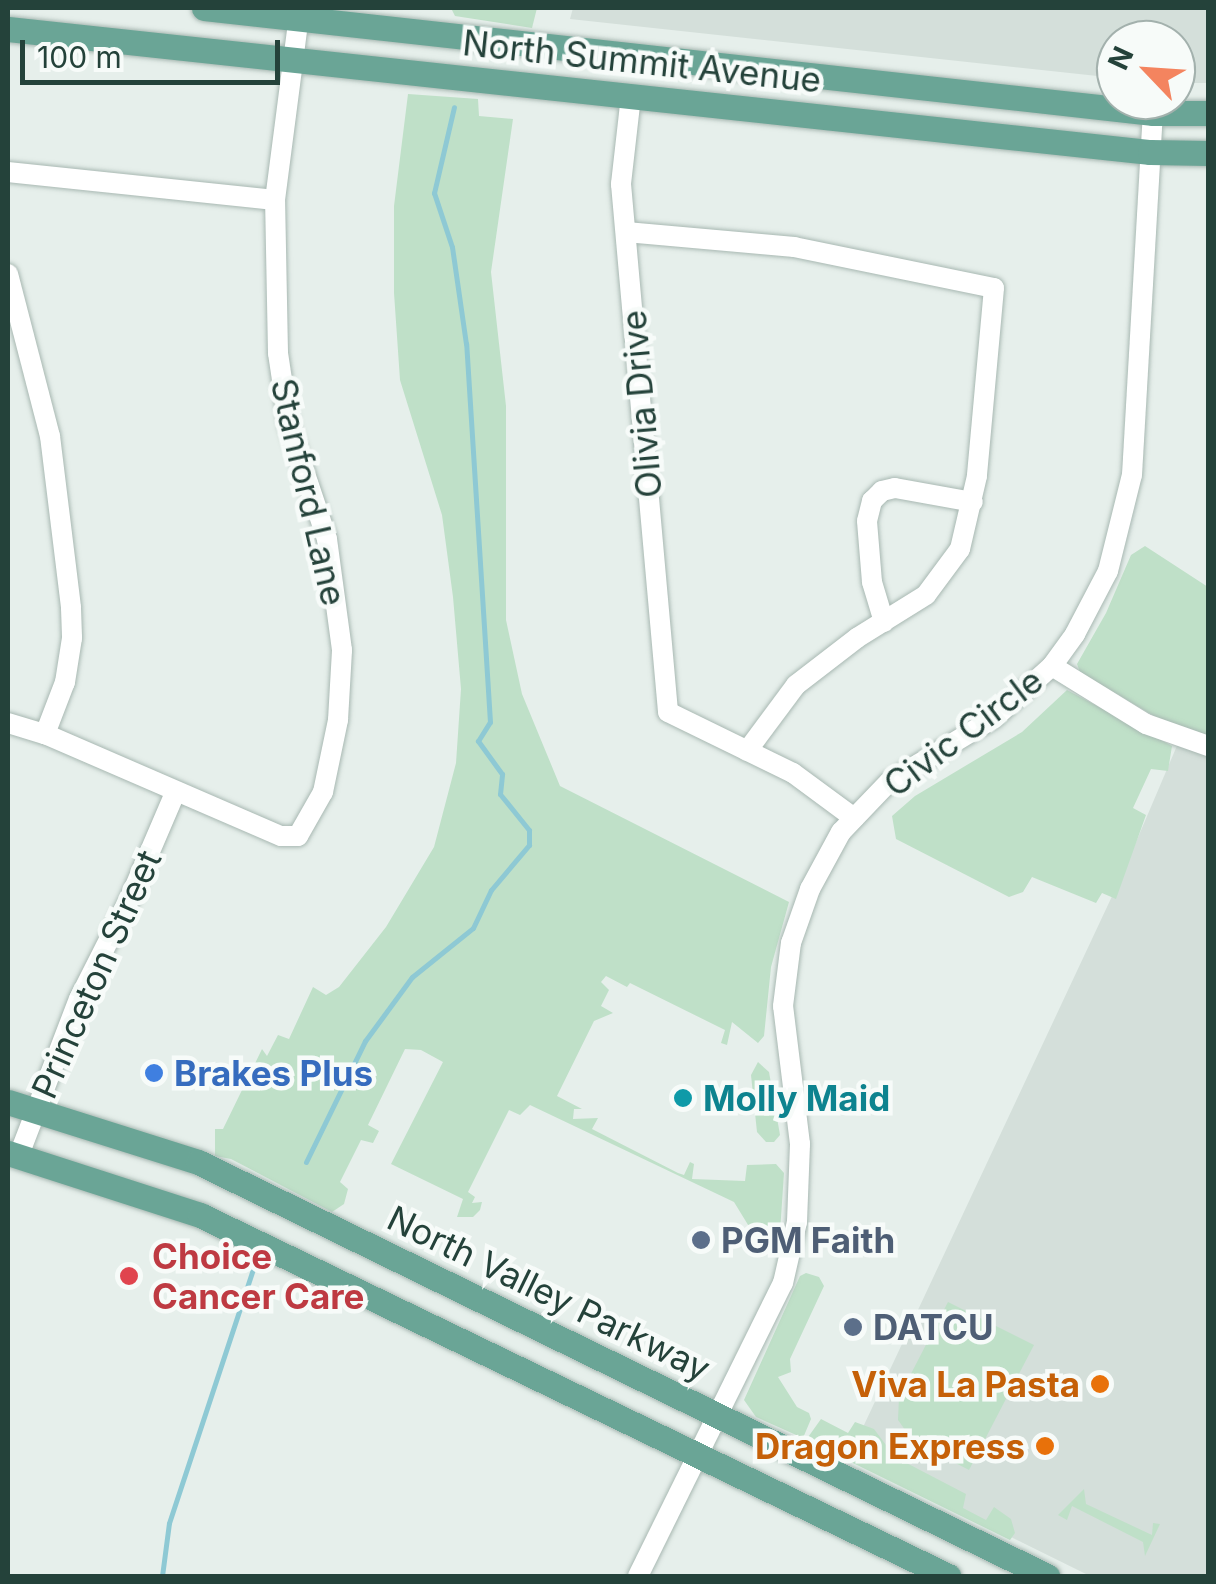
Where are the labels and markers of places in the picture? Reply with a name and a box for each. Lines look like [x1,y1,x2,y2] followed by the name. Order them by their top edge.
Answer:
[174,1052,373,1094] place label: Brakes Plus
[143,1062,165,1084] marker: Brakes Plus
[703,1077,890,1119] place label: Molly Maid
[672,1087,694,1109] marker: Molly Maid
[721,1219,895,1261] place label: PGM Faith
[690,1229,712,1251] marker: PGM Faith
[152,1235,364,1317] place label: Choice Cancer Care
[116,1263,142,1289] marker: Choice Cancer Care
[873,1306,994,1348] place label: DATCU
[842,1316,864,1338] marker: DATCU
[851,1363,1080,1405] place label: Viva La Pasta
[1089,1373,1111,1395] marker: Viva La Pasta
[755,1425,1025,1467] place label: Dragon Express
[1034,1435,1056,1457] marker: Dragon Express

